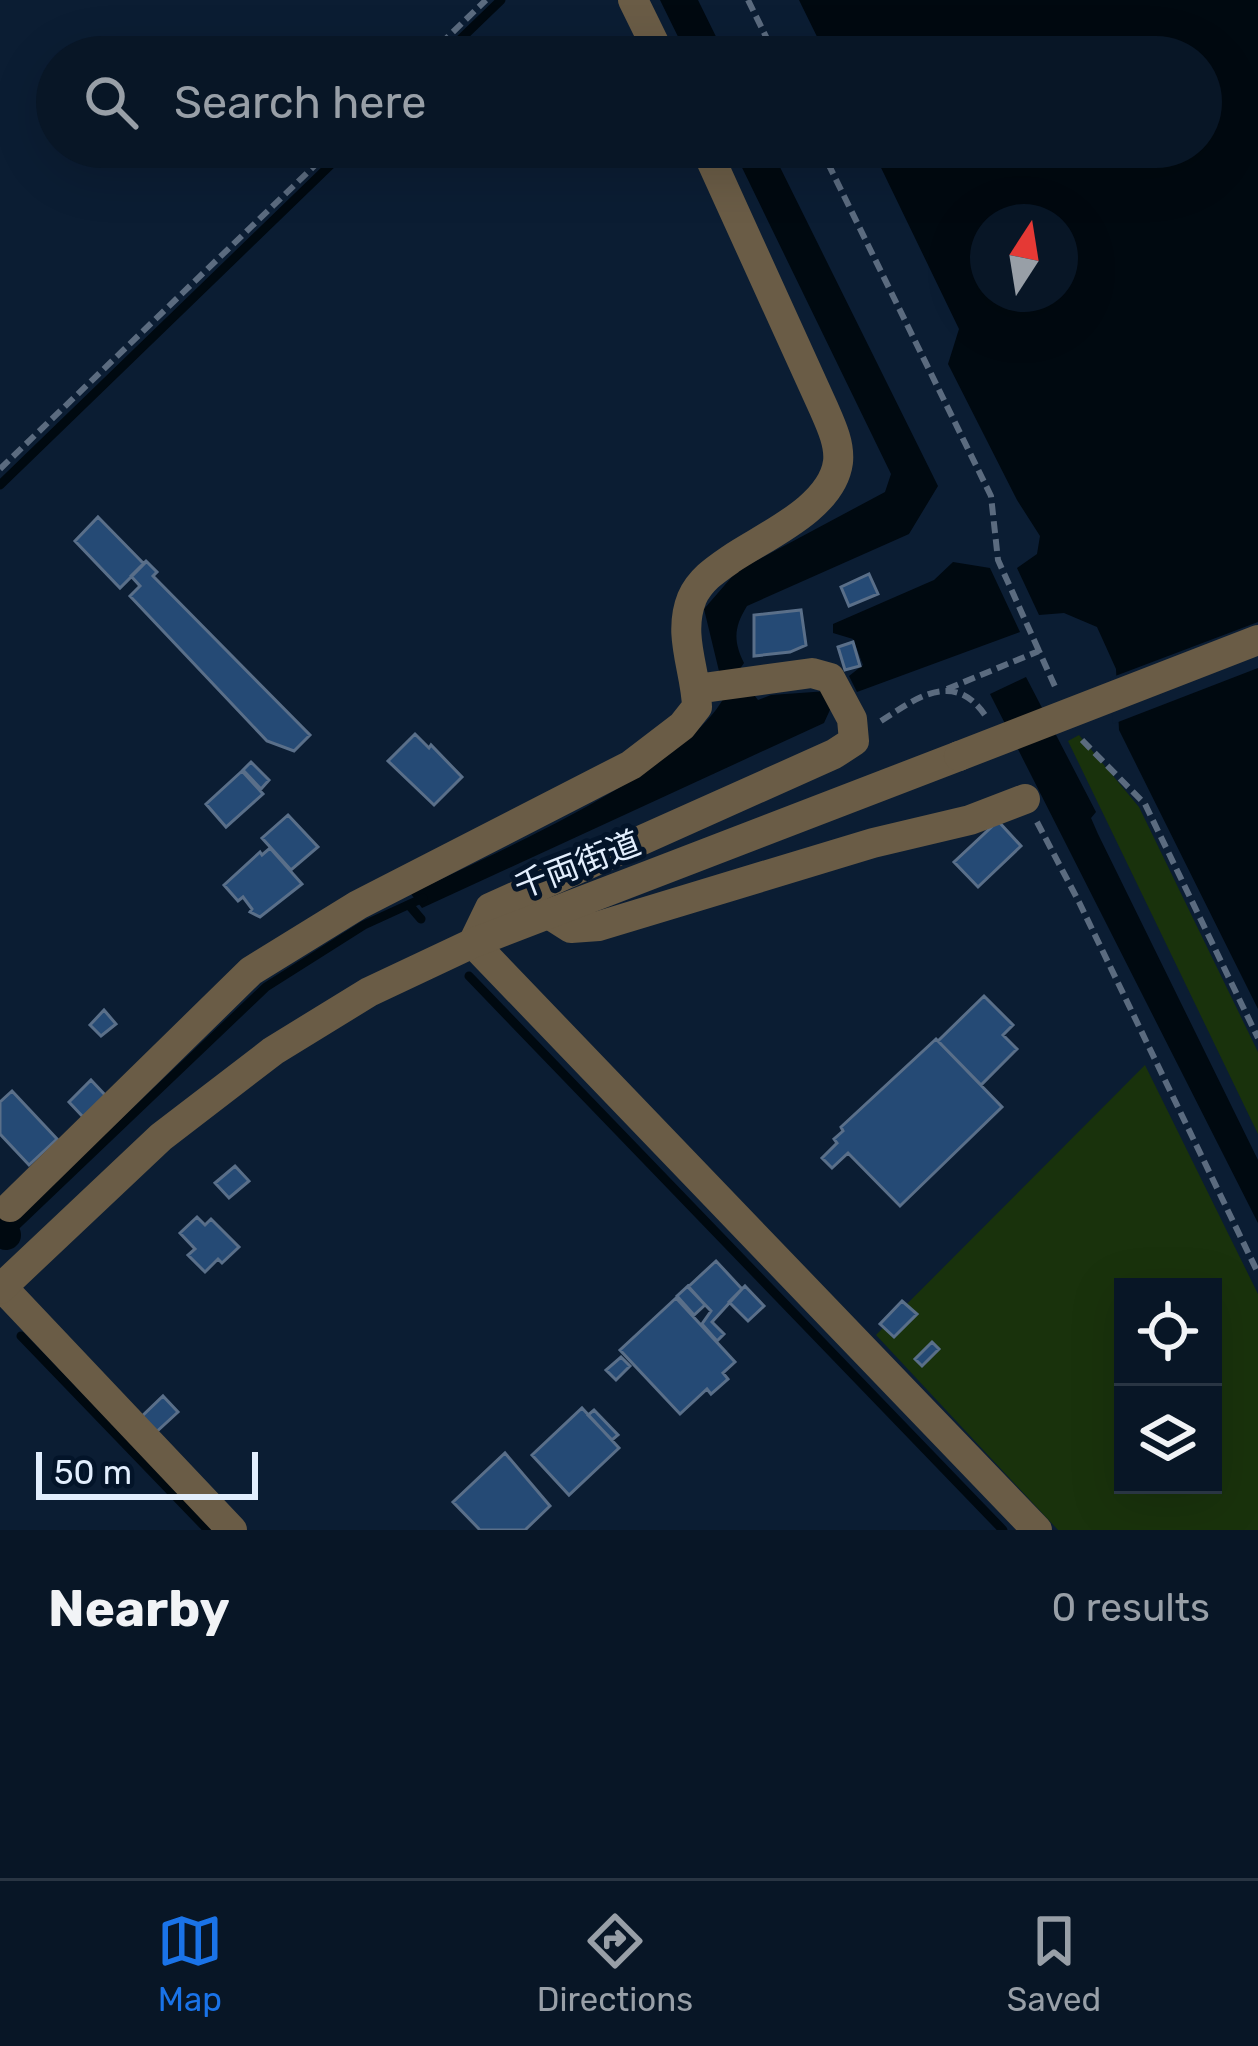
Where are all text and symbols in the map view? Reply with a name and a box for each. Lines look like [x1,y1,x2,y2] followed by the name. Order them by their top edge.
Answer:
[36,36,1222,168] search box
[78,69,144,135] icon: search
[174,76,426,129] text: Search here
[970,204,1078,312] north arrow
[509,823,646,906] street label: 千両街道
[1114,1278,1222,1494] map controls
[1114,1278,1222,1386] button: locate
[1114,1386,1222,1494] button: layers
[36,1446,258,1499] scale bar
[54,1453,132,1492] text: 50 m
[48,1578,230,1639] text: Nearby
[1051,1585,1210,1631] text: 0 results
[157,1908,223,2019] tab: Map
[537,1908,693,2019] tab: Directions
[1007,1908,1101,2019] tab: Saved

